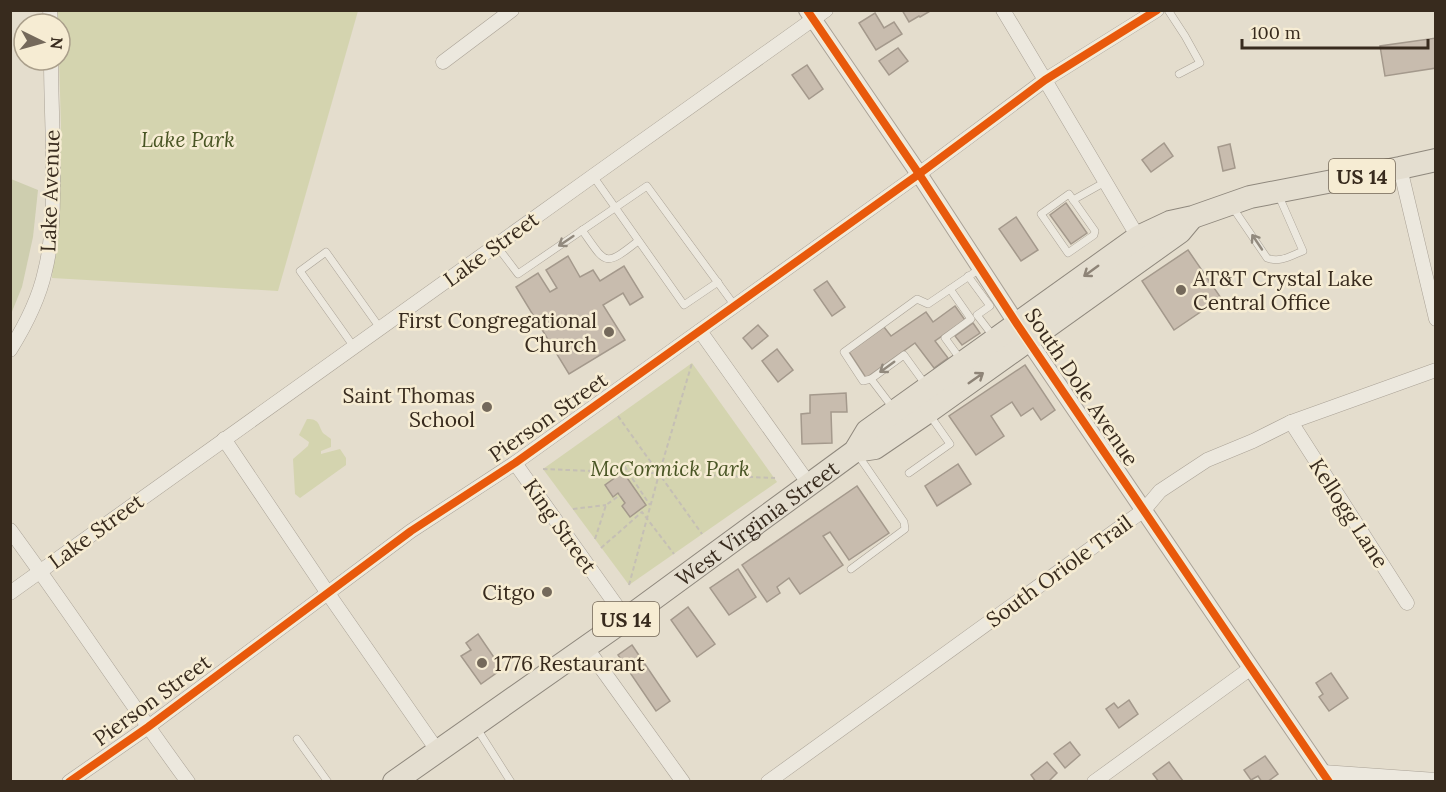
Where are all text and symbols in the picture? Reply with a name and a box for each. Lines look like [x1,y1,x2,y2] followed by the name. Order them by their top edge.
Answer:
[12,12,72,72] north arrow
[1242,12,1428,50] scale bar
[1251,21,1301,44] text: 100 m
[46,36,67,50] text: N
[141,126,235,153] park label: Lake Park
[34,129,66,253] street label: Lake Avenue
[1329,159,1395,193] road number: US 14
[438,205,545,293] street label: Lake Street
[1250,233,1263,250] one-way arrow
[559,235,575,247] one-way arrow
[1083,265,1099,278] one-way arrow
[1192,265,1373,316] place label: AT&T Crystal Lake Central Office
[1174,283,1188,297] marker: AT&T Crystal Lake Central Office
[1019,303,1145,471] street label: South Dole Avenue
[398,307,597,358] place label: First Congregational Church
[602,325,616,339] marker: First Congregational Church
[880,361,896,373] one-way arrow
[483,366,613,468] street label: Pierson Street
[967,372,983,384] one-way arrow
[343,382,475,433] place label: Saint Thomas School
[480,400,494,414] marker: Saint Thomas School
[1304,453,1394,573] street label: Kellogg Lane
[670,454,845,592] street label: West Virginia Street
[590,455,750,482] park label: McCormick Park
[517,473,603,579] street label: King Street
[43,487,150,575] street label: Lake Street
[981,509,1137,633] street label: South Oriole Trail
[482,579,535,606] place label: Citgo
[540,585,554,599] marker: Citgo
[593,602,659,636] road number: US 14
[88,648,217,752] street label: Pierson Street
[494,650,646,677] place label: 1776 Restaurant
[475,656,489,670] marker: 1776 Restaurant

